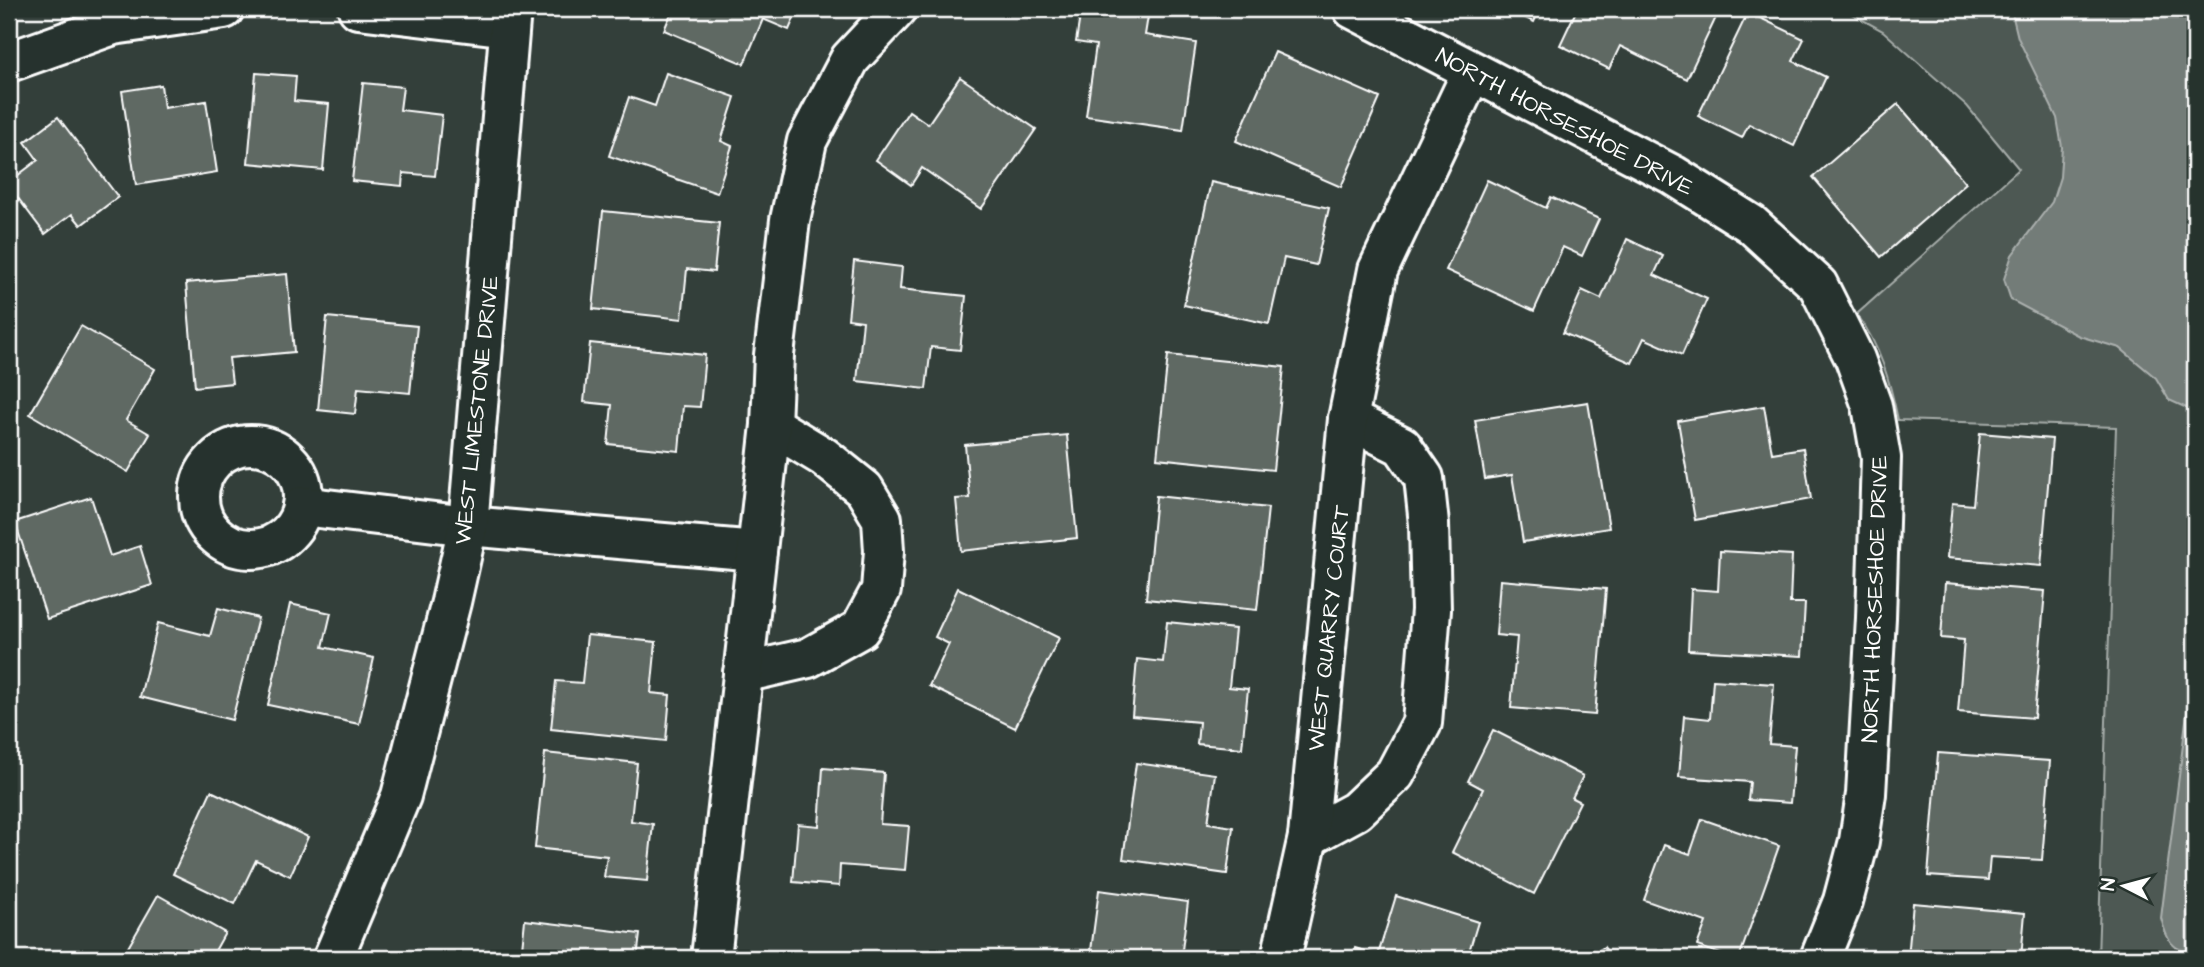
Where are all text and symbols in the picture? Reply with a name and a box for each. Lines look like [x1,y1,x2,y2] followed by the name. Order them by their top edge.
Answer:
[1430,40,1699,204] street label: NORTH HORSESHOE DRIVE
[447,274,507,546] street label: WEST LIMESTONE DRIVE
[1854,454,1896,743] street label: NORTH HORSESHOE DRIVE
[1300,503,1358,753] street label: WEST QUARRY COURT
[2088,852,2158,922] north arrow
[2095,877,2123,892] text: N

